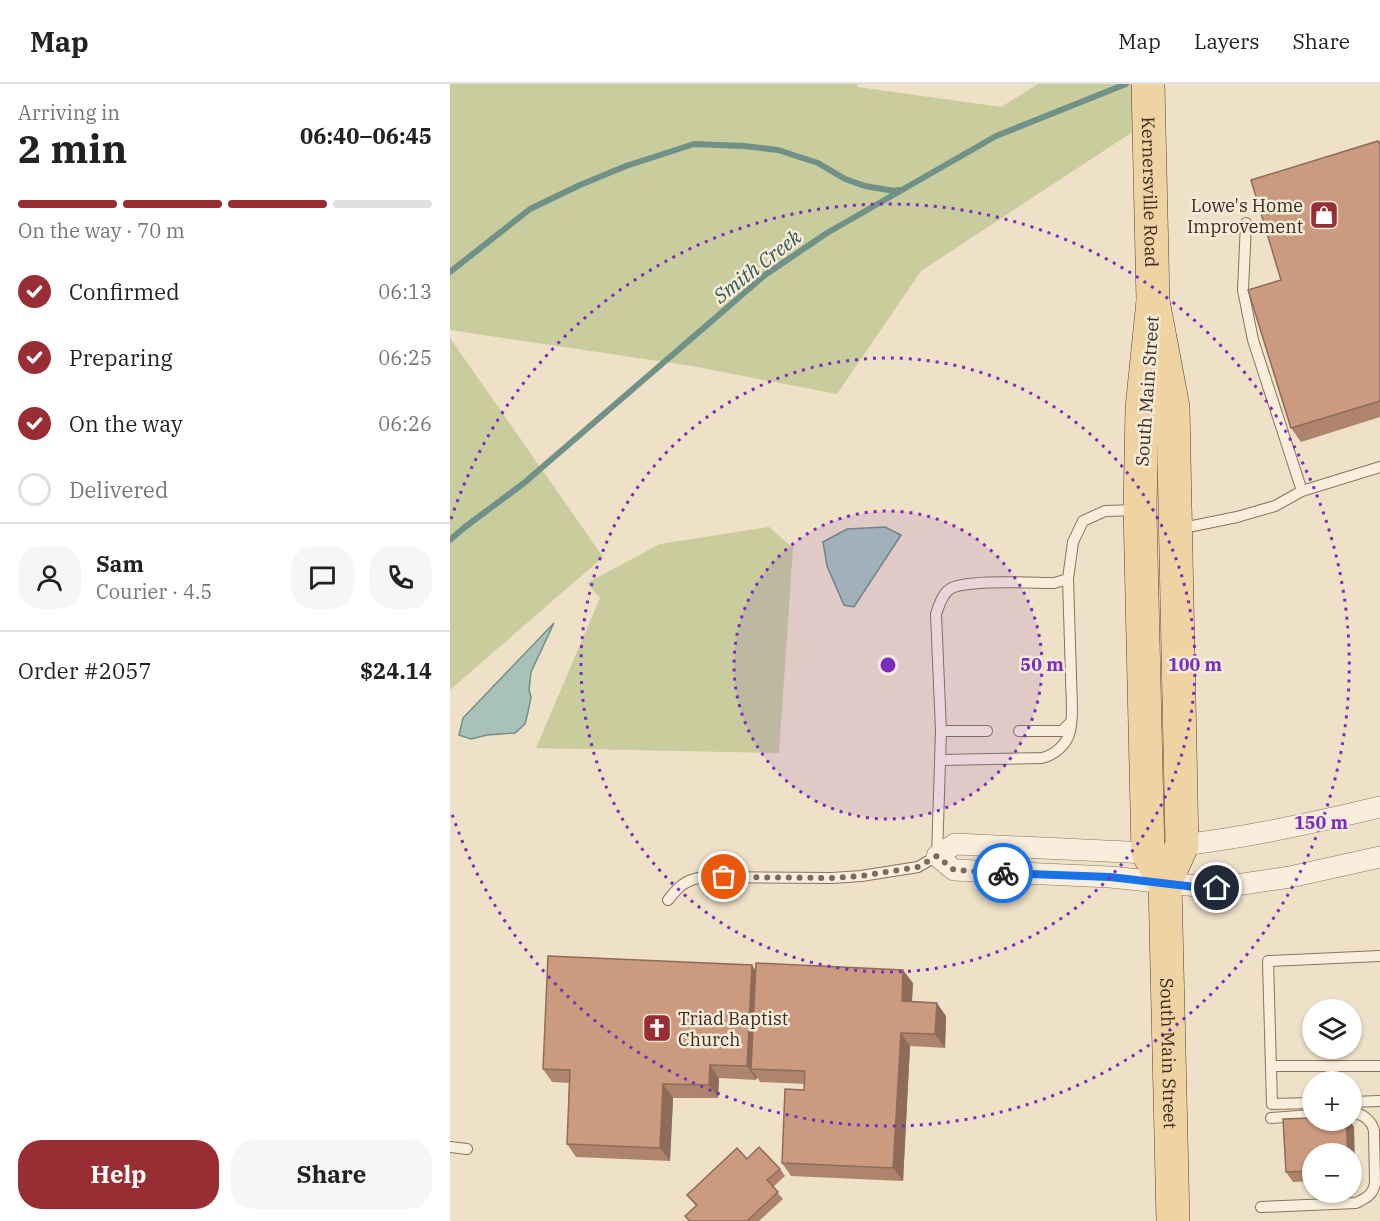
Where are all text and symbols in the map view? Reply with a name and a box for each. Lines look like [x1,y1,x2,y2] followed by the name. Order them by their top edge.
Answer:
[30,23,89,60] text: Map
[1118,27,1161,55] text: Map
[1194,27,1260,55] text: Layers
[1293,27,1350,55] text: Share
[18,99,120,126] text: Arriving in
[1137,116,1164,268] street label: Kernersville Road
[300,121,432,150] text: 06:40–06:45
[18,123,127,174] text: 2 min
[1187,194,1303,238] place label: Lowe's Home Improvement
[1308,199,1340,231] shop icon: Lowe's Home Improvement
[18,217,185,244] text: On the way · 70 m
[707,223,807,310] water label: Smith Creek
[18,275,51,308] icon: check
[69,277,180,306] text: Confirmed
[378,278,432,305] text: 06:13
[1130,315,1164,467] street label: South Main Street
[18,341,51,374] icon: check
[69,343,173,372] text: Preparing
[378,344,432,371] text: 06:25
[18,407,51,440] icon: check
[69,409,183,438] text: On the way
[378,410,432,437] text: 06:26
[69,475,168,504] text: Delivered
[18,546,81,609] button: person
[291,546,354,609] button: chat
[369,546,432,609] button: phone
[96,549,144,578] text: Sam
[96,578,212,605] text: Courier · 4.5
[1020,653,1064,676] text: 50 m
[1168,653,1223,676] text: 100 m
[878,655,898,675] centre of rings
[18,656,152,685] text: Order #2057
[360,656,432,685] text: $24.14
[1294,811,1349,834] text: 150 m
[973,843,1033,903] courier
[698,851,749,902] pin
[987,857,1020,890] icon: bike
[707,860,740,893] icon: bag
[1191,862,1242,913] pin
[1200,871,1233,904] icon: home
[1156,978,1182,1129] street label: South Main Street
[1302,999,1362,1203] map controls
[1302,999,1362,1059] button: layers
[678,1007,788,1051] place label: Triad Baptist Church
[641,1012,673,1044] church icon: Triad Baptist Church
[1302,1071,1362,1131] button: +
[18,1140,219,1209] button: Help
[231,1140,432,1209] button: Share
[1302,1143,1362,1203] button: −

